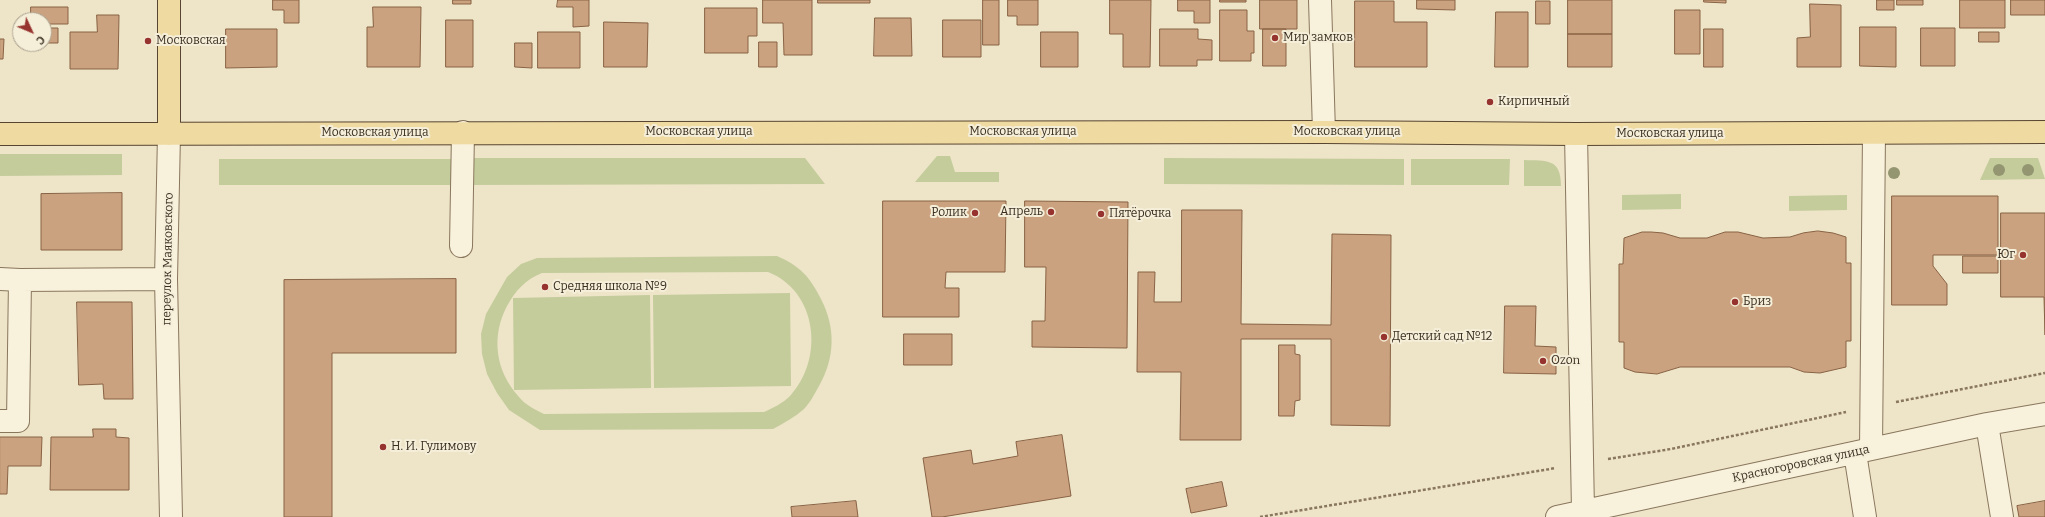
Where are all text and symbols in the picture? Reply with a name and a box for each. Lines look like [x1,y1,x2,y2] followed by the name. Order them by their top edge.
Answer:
[12,12,52,52] north arrow
[1283,31,1353,45] place label: Мир замков
[33,33,47,47] text: С
[1270,33,1280,43] marker: Мир замков
[156,34,226,48] place label: Московская
[143,36,153,46] marker: Московская
[1498,95,1570,109] place label: Кирпичный
[1485,97,1495,107] marker: Кирпичный
[645,125,753,139] street label: Московская улица
[969,125,1077,139] street label: Московская улица
[1293,125,1401,139] street label: Московская улица
[321,126,429,140] street label: Московская улица
[1616,127,1724,141] street label: Московская улица
[160,192,176,326] street label: переулок Маяковского
[1000,205,1043,219] place label: Апрель
[931,206,967,220] place label: Ролик
[1046,207,1056,217] marker: Апрель
[1109,207,1171,221] place label: Пятёрочка
[970,208,980,218] marker: Ролик
[1096,209,1106,219] marker: Пятёрочка
[1997,248,2015,262] place label: Юг
[2018,250,2028,260] marker: Юг
[553,280,667,294] place label: Средняя школа №9
[540,282,550,292] marker: Средняя школа №9
[1743,295,1771,309] place label: Бриз
[1730,297,1740,307] marker: Бриз
[1392,330,1492,344] place label: Детский сад №12
[1379,332,1389,342] marker: Детский сад №12
[1551,354,1580,368] place label: Ozon
[1538,356,1548,366] marker: Ozon
[391,440,476,454] place label: Н. И. Гулимову
[378,442,388,452] marker: Н. И. Гулимову
[1731,442,1871,486] street label: Красногоровская улица

